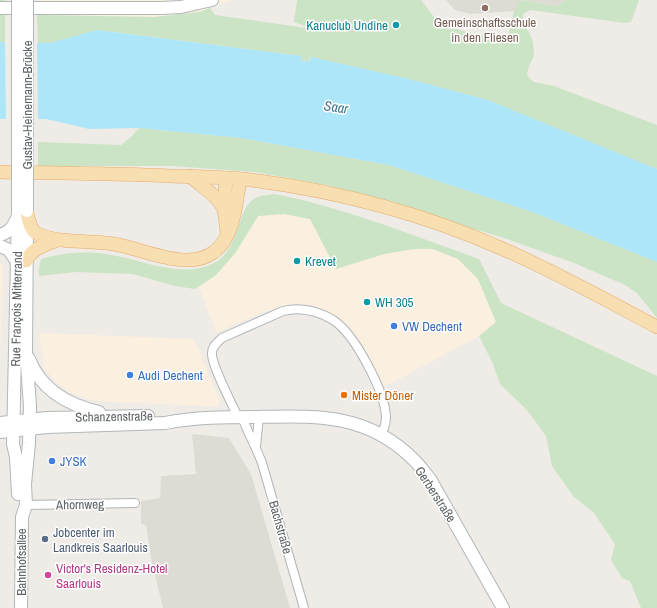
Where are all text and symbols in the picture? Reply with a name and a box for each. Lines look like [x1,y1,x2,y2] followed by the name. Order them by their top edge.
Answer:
[480,3,490,13] marker: Gemeinschaftsschule in den Fliesen
[434,14,536,46] place label: Gemeinschaftsschule in den Fliesen
[306,17,388,34] place label: Kanuclub Undine
[391,20,401,30] marker: Kanuclub Undine
[19,40,36,170] street label: Gustav-Heinemann-Brücke
[323,96,350,118] water label: Saar
[7,251,26,367] street label: Rue François Mitterrand
[305,253,336,270] place label: Krevet
[292,256,302,266] marker: Krevet
[375,294,414,311] place label: WH 305
[362,297,372,307] marker: WH 305
[402,318,462,335] place label: VW Dechent
[389,321,399,331] marker: VW Dechent
[137,367,203,384] place label: Audi Dechent
[125,370,135,380] marker: Audi Dechent
[352,387,414,404] place label: Mister Döner
[339,390,349,400] marker: Mister Döner
[75,407,153,426] street label: Schanzenstraße
[60,453,87,470] place label: JYSK
[47,456,57,466] marker: JYSK
[411,463,460,526] street label: Gerberstraße
[55,496,104,513] street label: Ahornweg
[265,499,296,556] street label: Bachstraße
[53,524,148,556] place label: Jobcenter im Landkreis Saarlouis
[13,528,30,596] street label: Bahnhofsallee
[40,534,50,544] marker: Jobcenter im Landkreis Saarlouis
[56,560,167,592] place label: Victor's Residenz-Hotel Saarlouis
[43,570,53,580] marker: Victor's Residenz-Hotel Saarlouis

